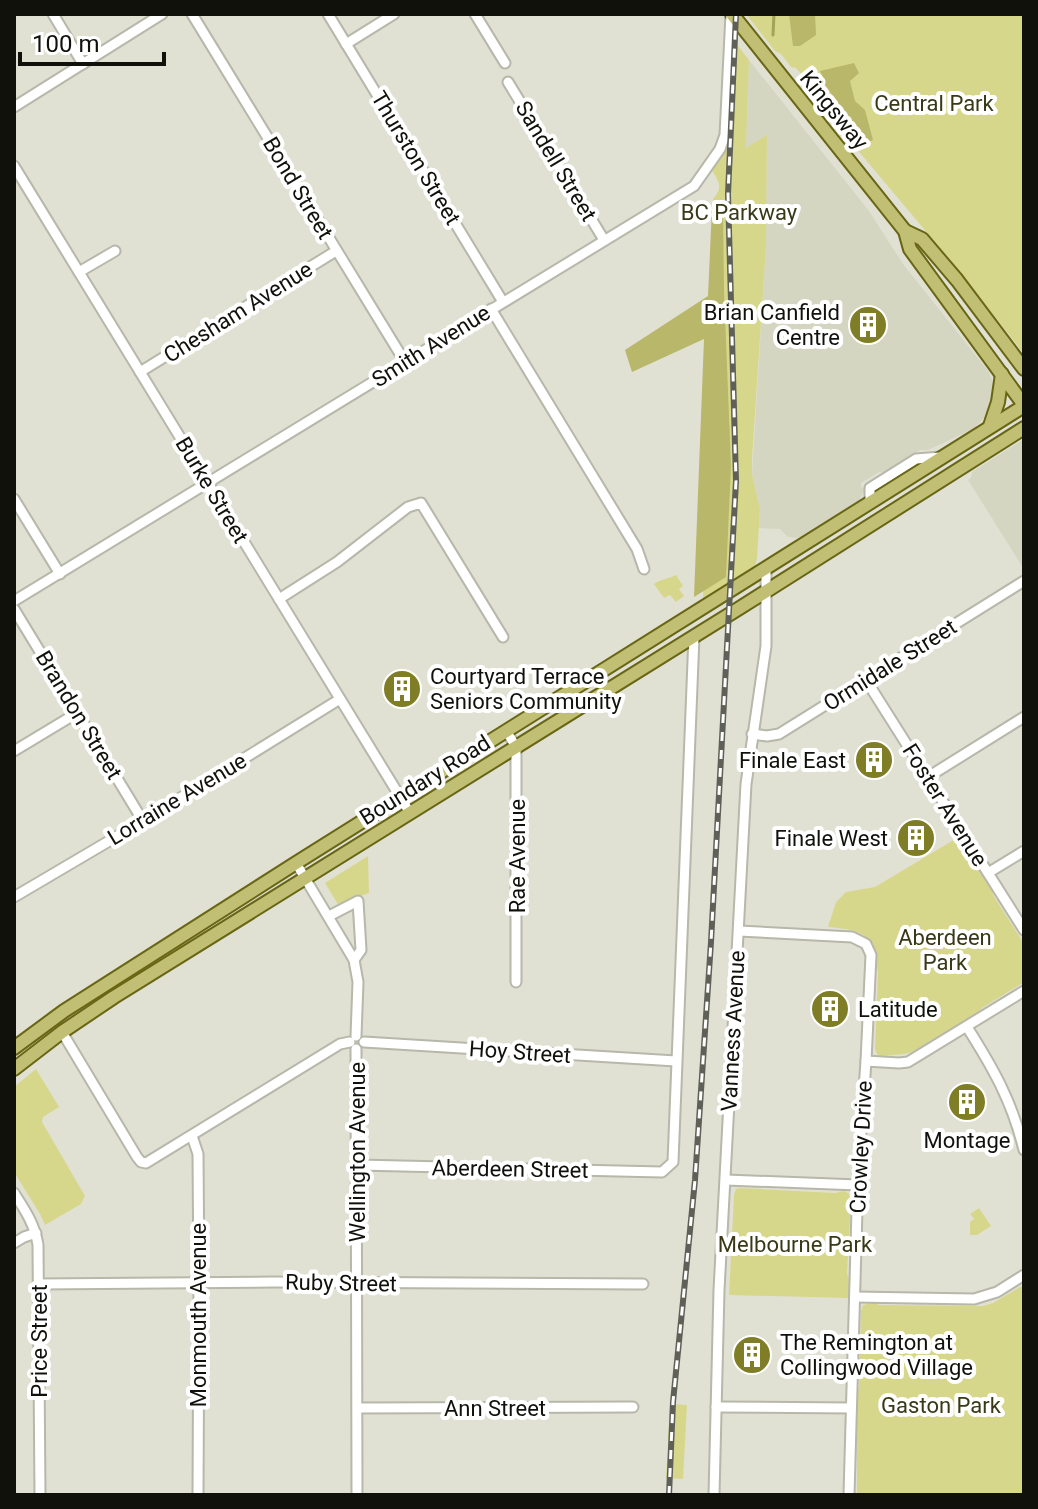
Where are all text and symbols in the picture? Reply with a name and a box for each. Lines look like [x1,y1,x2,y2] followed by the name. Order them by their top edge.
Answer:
[20,16,164,66] scale bar
[32,30,99,58] text: 100 m
[795,66,874,155] street label: Kingsway
[366,87,466,229] street label: Thurston Street
[874,91,995,116] park label: Central Park
[510,97,602,225] street label: Sandell Street
[258,133,338,243] street label: Bond Street
[681,200,798,225] park label: BC Parkway
[159,256,317,368] street label: Chesham Avenue
[367,300,495,392] street label: Smith Avenue
[704,300,840,350] place label: Brian Canfield Centre
[847,304,889,346] building icon: Brian Canfield Centre
[171,432,253,548] street label: Burke Street
[819,614,961,716] street label: Ormidale Street
[31,646,127,784] street label: Brandon Street
[430,664,622,714] place label: Courtyard Terrace Seniors Community
[381,668,423,710] building icon: Courtyard Terrace Seniors Community
[355,730,495,830] street label: Boundary Road
[853,739,895,781] building icon: Finale East
[897,739,993,871] street label: Foster Avenue
[103,748,251,850] street label: Lorraine Avenue
[739,748,846,773] place label: Finale East
[505,799,530,913] street label: Rae Avenue
[895,817,937,859] building icon: Finale West
[774,826,888,851] place label: Finale West
[898,925,992,975] park label: Aberdeen Park
[716,950,750,1112] street label: Vanness Avenue
[809,988,851,1030] building icon: Latitude
[858,997,938,1022] place label: Latitude
[468,1036,572,1068] street label: Hoy Street
[345,1062,370,1242] street label: Wellington Avenue
[845,1080,877,1214] street label: Crowley Drive
[946,1081,988,1123] building icon: Montage
[923,1128,1011,1153] place label: Montage
[431,1155,589,1183] street label: Aberdeen Street
[186,1223,211,1407] street label: Monmouth Avenue
[718,1232,873,1257] park label: Melbourne Park
[285,1270,397,1296] street label: Ruby Street
[27,1284,52,1398] street label: Price Street
[780,1330,973,1380] place label: The Remington at Collingwood Village
[731,1334,773,1376] building icon: The Remington at Collingwood Village
[881,1393,1002,1418] park label: Gaston Park
[444,1396,546,1421] street label: Ann Street

